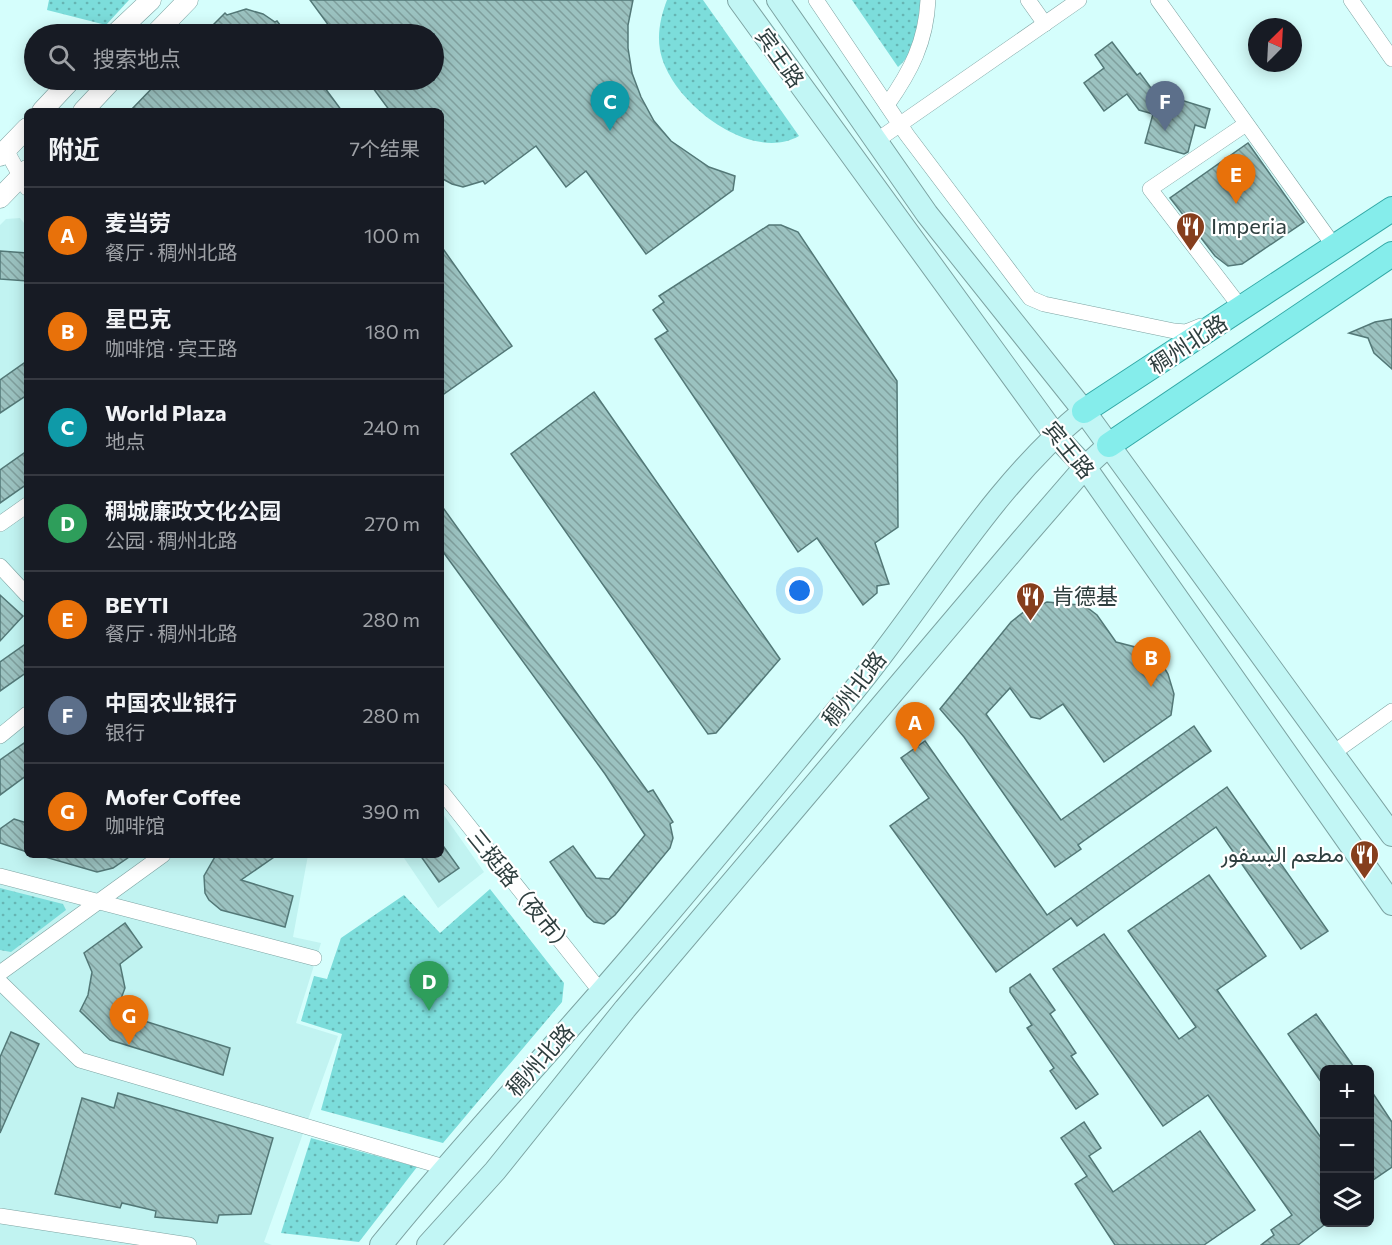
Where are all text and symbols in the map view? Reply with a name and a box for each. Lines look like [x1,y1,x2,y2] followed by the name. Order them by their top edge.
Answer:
[1248,18,1302,72] north arrow
[750,23,810,92] street label: 宾王路
[24,24,444,90] search box
[45,41,78,74] icon: search
[93,45,181,72] text: 搜索地点
[590,82,630,131] pin: C
[1146,82,1184,131] pin: F
[48,133,100,164] text: 附近
[349,136,420,160] text: 7个结果
[1216,154,1256,204] pin: E
[105,209,171,236] text: 麦当劳
[1174,210,1206,252] restaurant icon: Imperia
[1211,212,1287,239] place label: Imperia
[60,223,75,247] text: A
[364,223,420,247] text: 100 m
[105,240,237,264] text: 餐厅 · 稠州北路
[105,305,171,332] text: 星巴克
[1143,308,1232,379] street label: 稠州北路
[61,319,74,343] text: B
[365,319,420,343] text: 180 m
[105,336,237,360] text: 咖啡馆 · 宾王路
[105,399,227,426] text: World Plaza
[61,415,74,439] text: C
[363,415,420,439] text: 240 m
[1038,416,1101,484] street label: 宾王路
[105,429,145,453] text: 地点
[105,497,281,524] text: 稠城廉政文化公园
[60,511,75,535] text: D
[364,511,420,535] text: 270 m
[105,528,237,552] text: 公园 · 稠州北路
[785,576,814,605] your location
[1015,580,1047,622] restaurant icon: 肯德基
[1052,582,1118,609] place label: 肯德基
[105,591,169,618] text: BEYTI
[62,607,73,631] text: E
[362,607,420,631] text: 280 m
[105,621,237,645] text: 餐厅 · 稠州北路
[1132,638,1170,687] pin: B
[816,646,891,732] street label: 稠州北路
[105,689,237,716] text: 中国农业银行
[896,702,934,752] pin: A
[62,703,73,727] text: F
[362,703,420,727] text: 280 m
[105,720,145,744] text: 银行
[105,783,241,810] text: Mofer Coffee
[60,799,75,823] text: G
[362,799,420,823] text: 390 m
[105,813,165,837] text: 咖啡馆
[462,823,580,960] street label: 三挺路（夜市）
[1349,838,1381,880] restaurant icon: مطعم البسفور
[1220,840,1344,869] place label: مطعم البسفور
[410,962,448,1011] pin: D
[110,996,148,1045] pin: G
[500,1018,579,1101] street label: 稠州北路
[1320,1065,1374,1227] map controls
[1320,1065,1374,1119] button: +
[1320,1119,1374,1173] button: −
[1320,1173,1374,1227] button: layers

